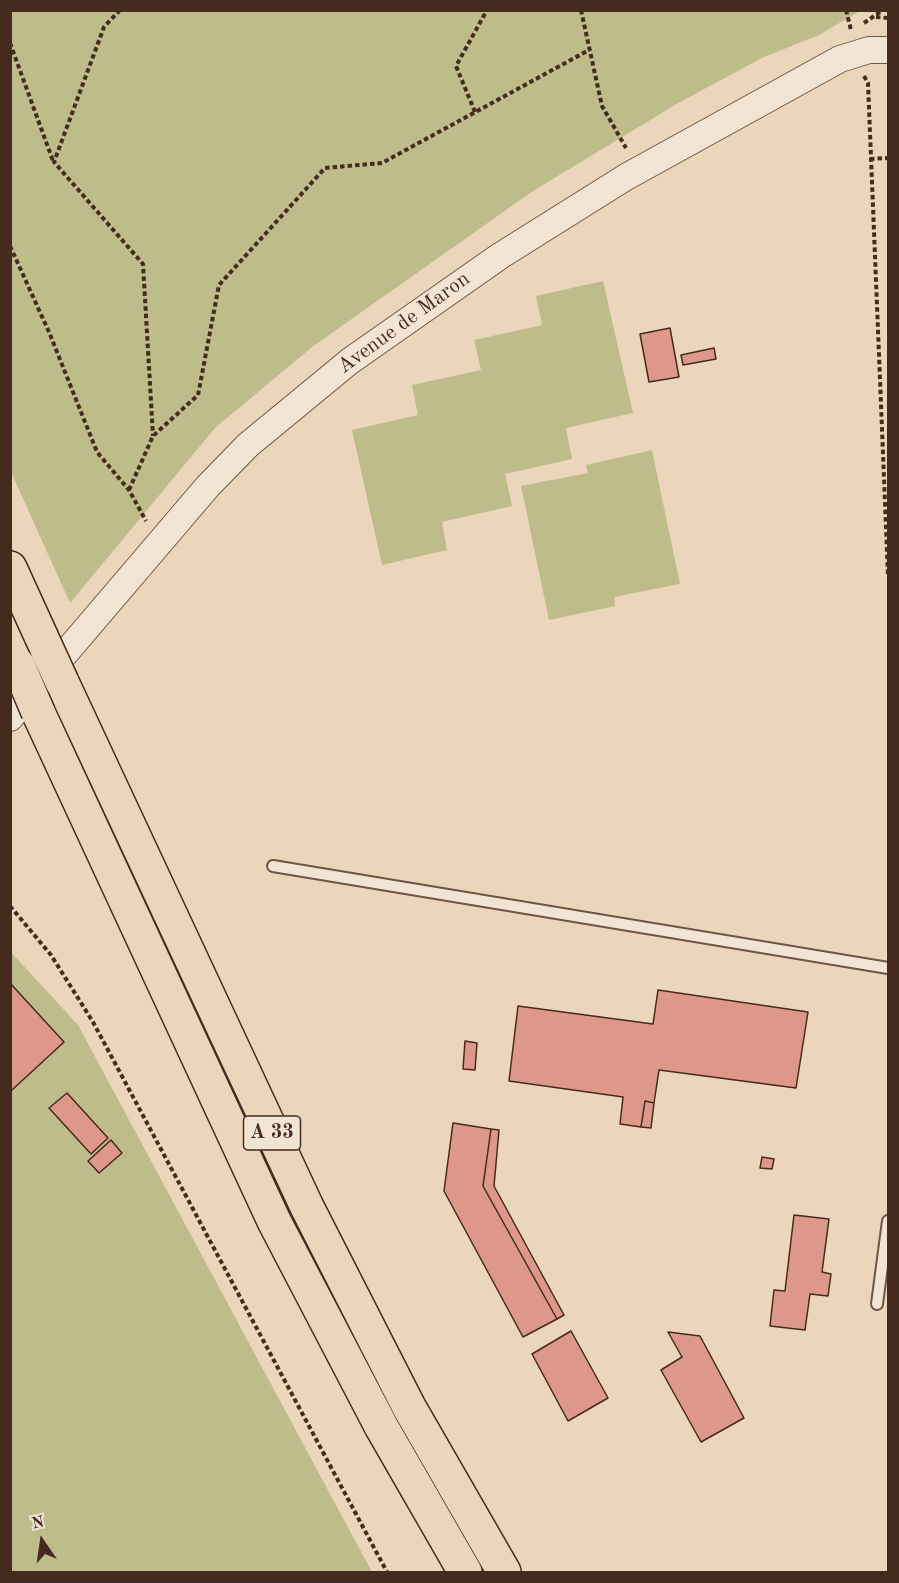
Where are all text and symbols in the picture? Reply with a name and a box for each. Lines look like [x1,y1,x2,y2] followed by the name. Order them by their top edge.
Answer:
[333,267,475,379] street label: Avenue de Maron
[244,1116,300,1150] road number: A 33
[12,1511,72,1571] north arrow
[30,1514,46,1533] text: N

